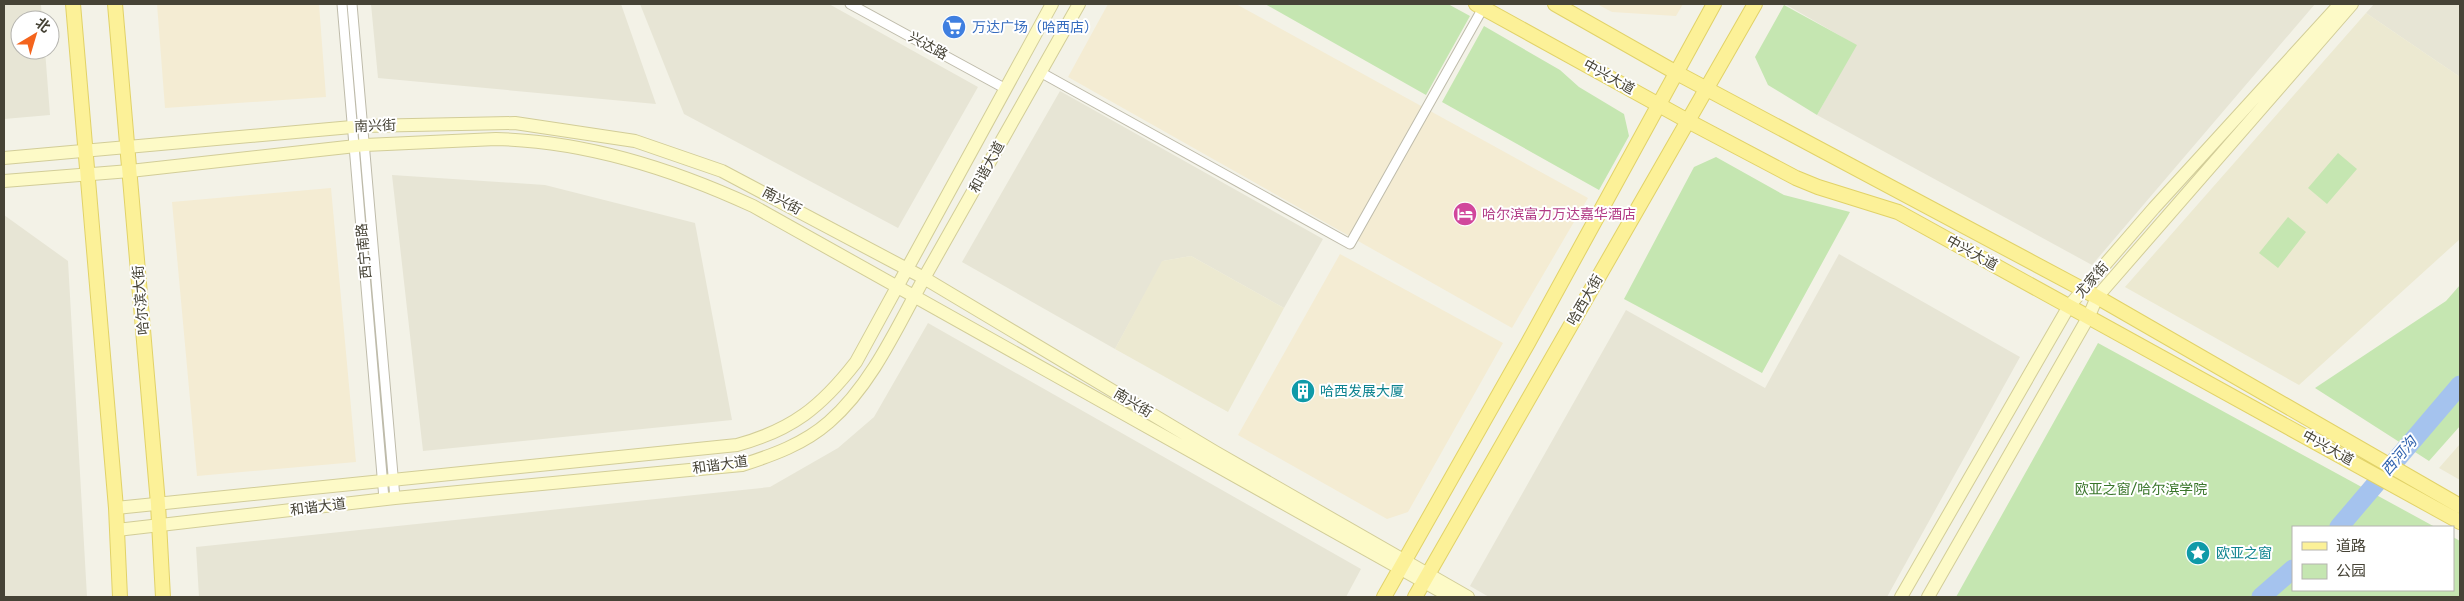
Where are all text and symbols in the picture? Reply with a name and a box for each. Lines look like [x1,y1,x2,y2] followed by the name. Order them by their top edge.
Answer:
[10,10,60,60] north arrow
[32,14,53,36] text: 北
[941,14,967,40] supermarket icon: 万达广场（哈西店）
[972,19,1098,36] place label: 万达广场（哈西店）
[906,28,950,64] street label: 兴达路
[1580,56,1638,98] street label: 中兴大道
[354,117,396,135] street label: 南兴街
[966,138,1008,196] street label: 和谐大道
[759,184,805,218] street label: 南兴街
[1452,201,1478,227] hotel icon: 哈尔滨富力万达嘉华酒店
[1482,206,1636,223] place label: 哈尔滨富力万达嘉华酒店
[353,222,375,280] street label: 西宁南路
[1943,232,2001,274] street label: 中兴大道
[2072,259,2112,301] street label: 尤家街
[129,264,153,336] street label: 哈尔滨大街
[1564,272,1606,328] street label: 哈西大街
[1290,378,1316,404] building icon: 哈西发展大厦
[1320,383,1404,400] place label: 哈西发展大厦
[1111,385,1155,421] street label: 南兴街
[2299,427,2357,469] street label: 中兴大道
[2378,431,2422,479] water label: 西河沟
[691,453,749,477] street label: 和谐大道
[2075,481,2207,498] park label: 欧亚之窗/哈尔滨学院
[289,495,347,519] street label: 和谐大道
[2292,526,2454,591] legend
[2336,537,2366,555] text: 道路
[2185,540,2211,566] place icon: 欧亚之窗
[2216,545,2272,562] place label: 欧亚之窗
[2336,562,2366,580] text: 公园

